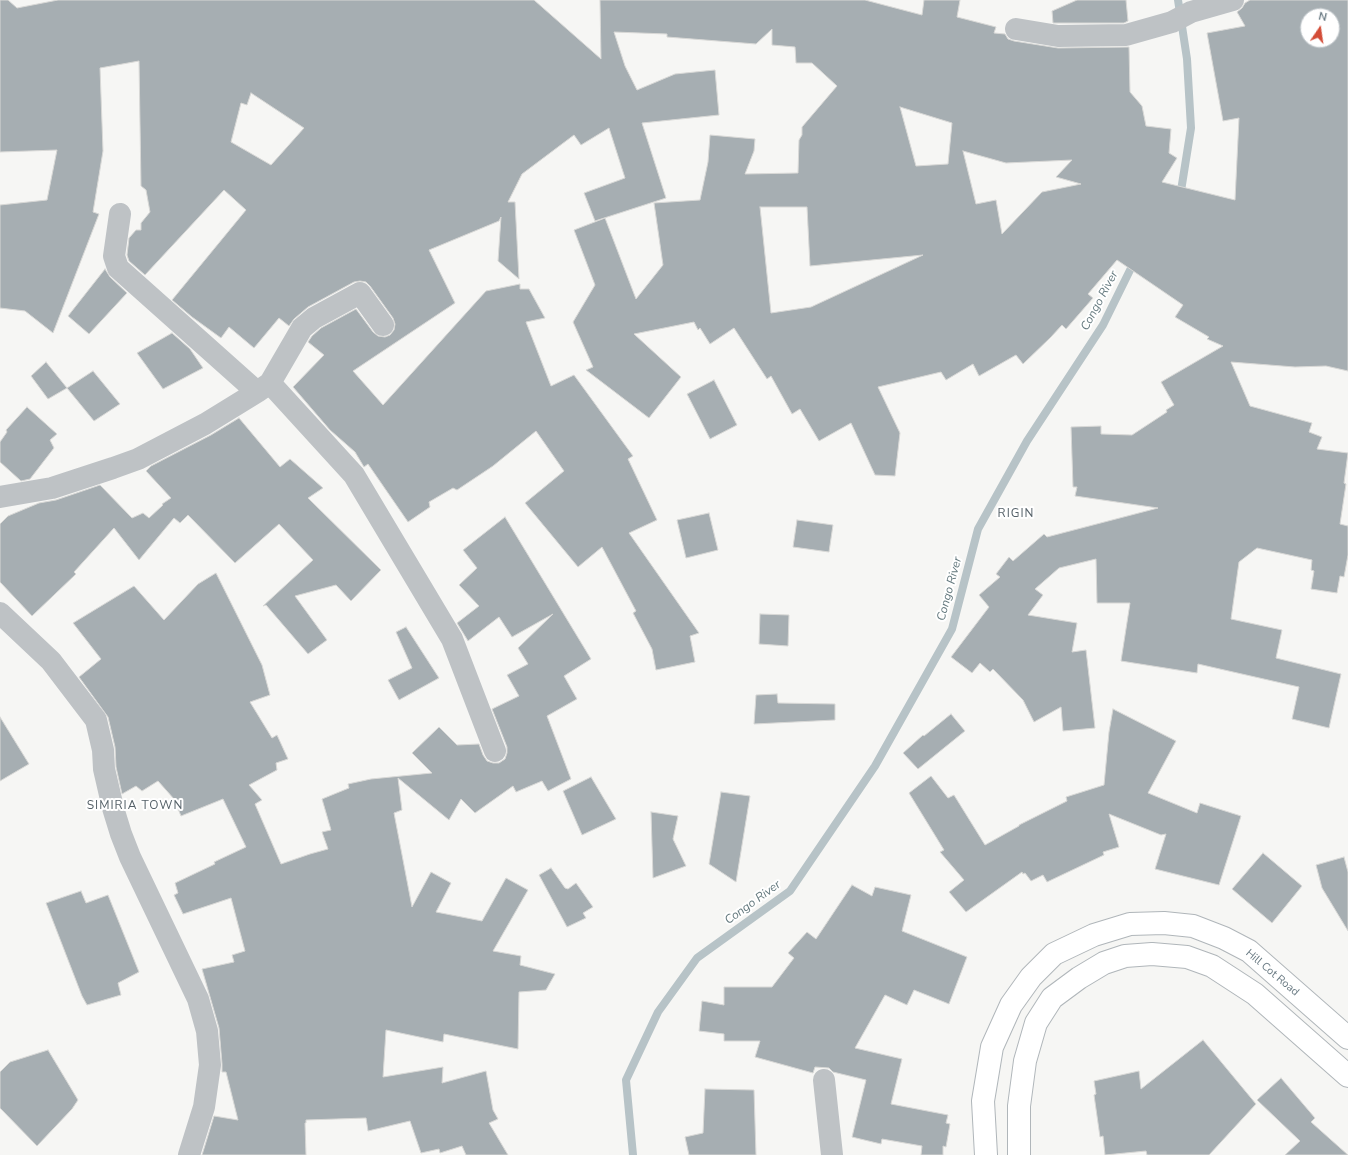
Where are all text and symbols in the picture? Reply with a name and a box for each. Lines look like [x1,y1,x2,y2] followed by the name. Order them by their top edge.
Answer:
[1300,8,1340,48] north arrow
[1317,9,1328,25] text: N
[1078,269,1122,333] water label: Congo River
[998,507,1034,521] district label: RIGIN
[935,555,965,623] water label: Congo River
[87,799,183,813] district label: SIMIRIA TOWN
[722,878,784,928] water label: Congo River
[1243,947,1301,999] street label: Hill Cot Road

